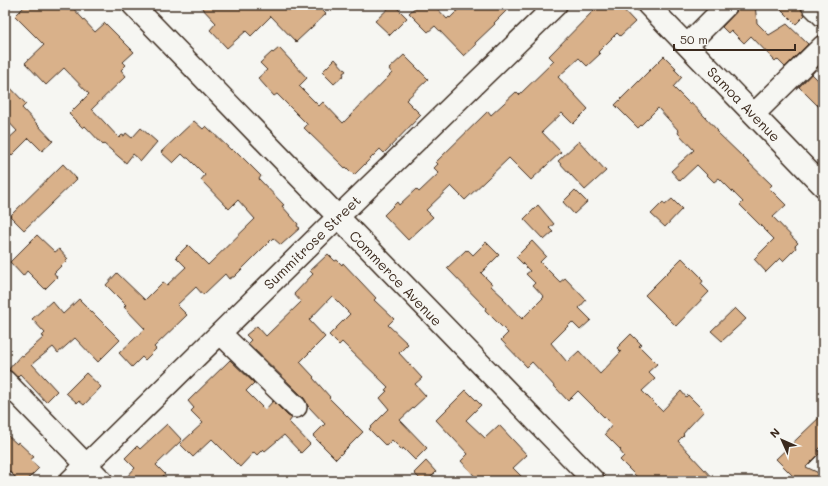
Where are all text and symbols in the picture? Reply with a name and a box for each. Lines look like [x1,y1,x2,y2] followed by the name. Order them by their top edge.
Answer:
[674,26,795,52] scale bar
[680,31,708,47] text: 50 m
[703,62,785,146] street label: Samoa Avenue
[259,191,365,293] street label: Summitrose Street
[345,226,447,330] street label: Commerce Avenue
[762,420,802,460] north arrow
[766,424,783,441] text: N

